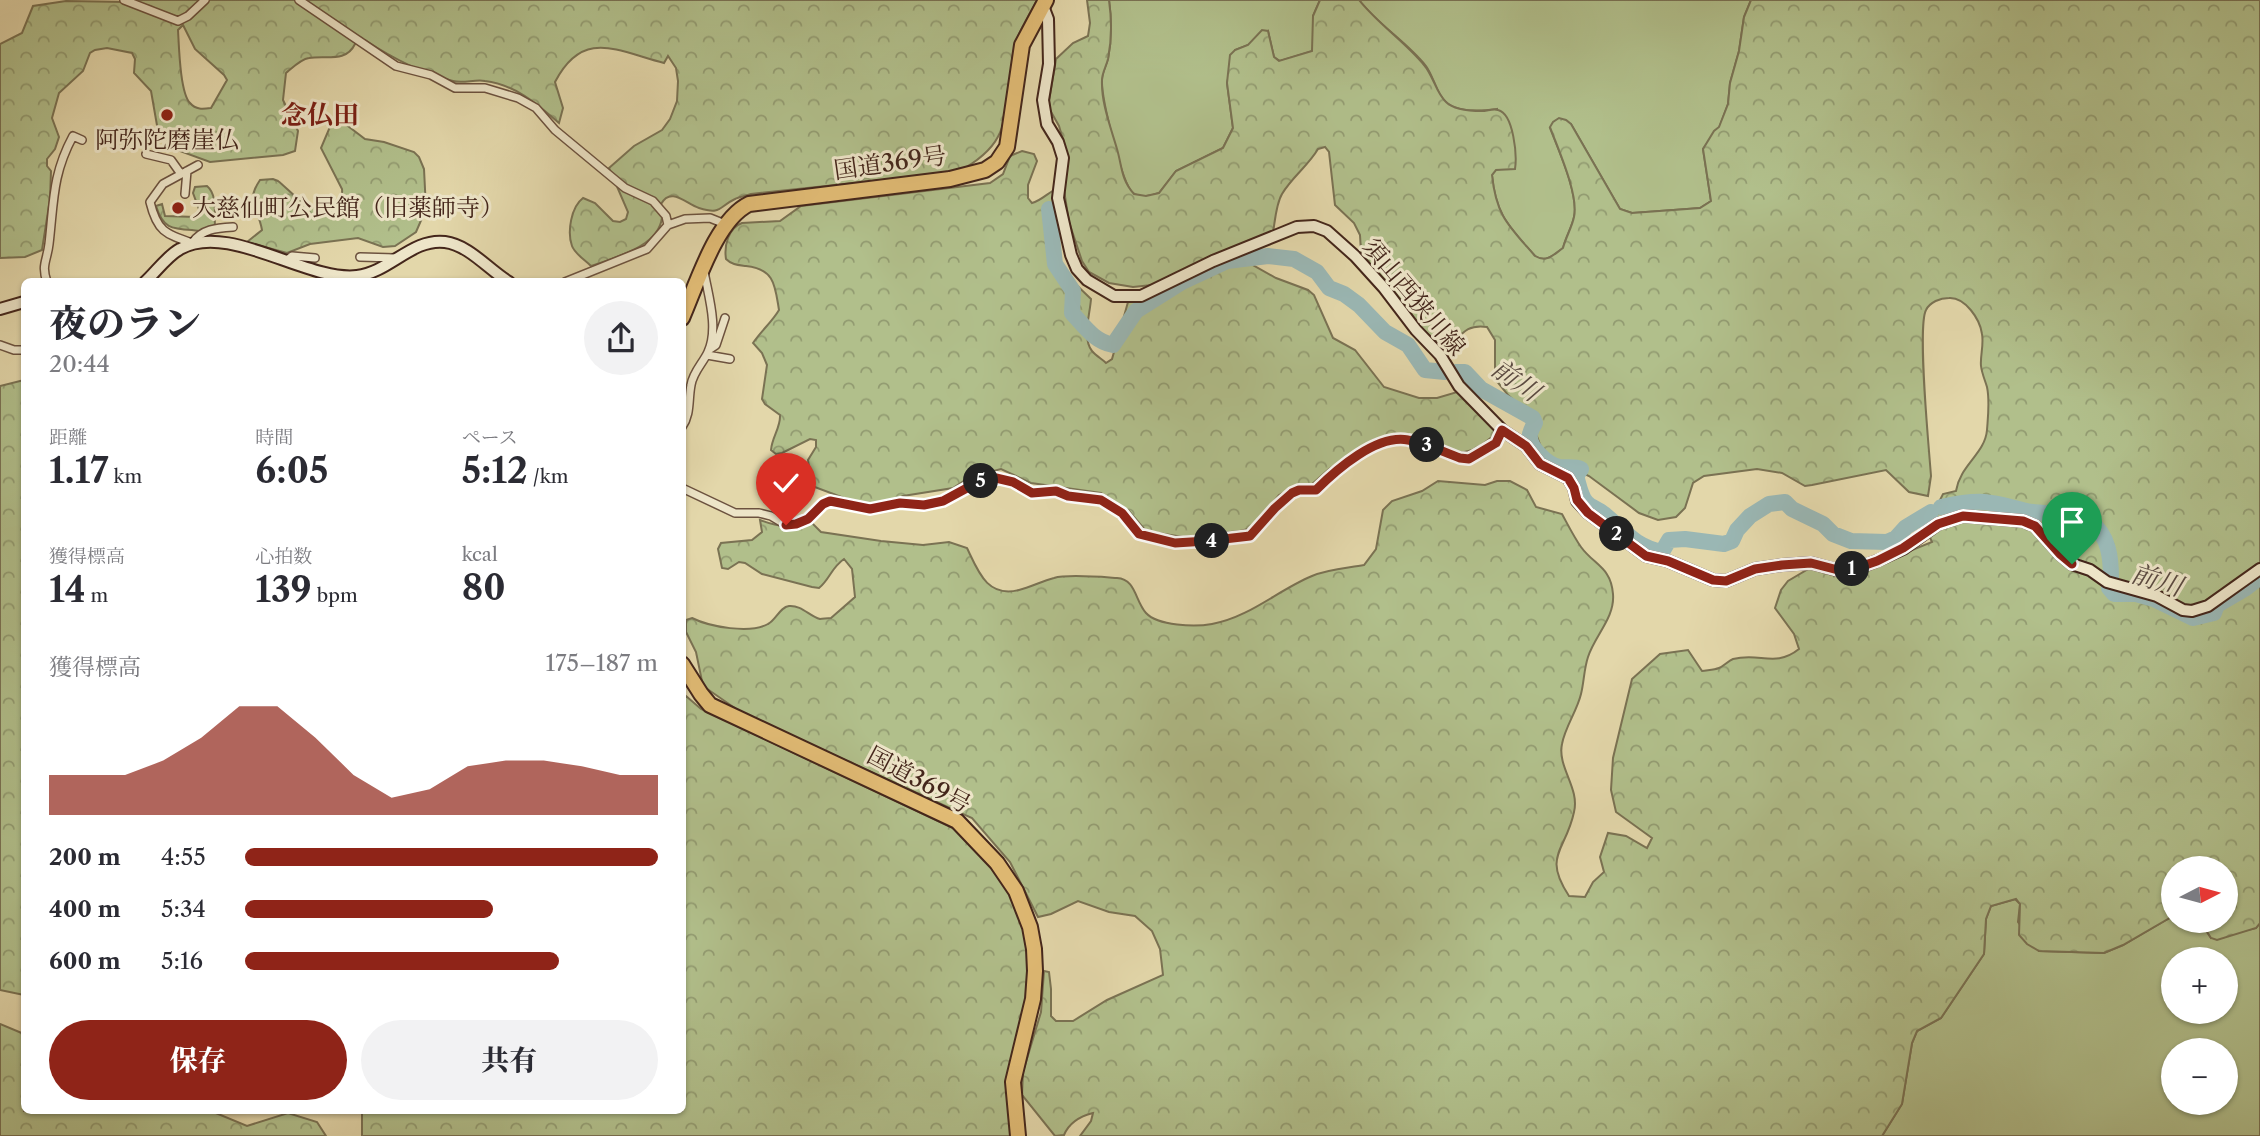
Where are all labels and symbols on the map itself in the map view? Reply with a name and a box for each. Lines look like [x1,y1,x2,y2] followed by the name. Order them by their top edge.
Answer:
[281,99,359,131] district label: 念仏田
[159,107,175,123] marker: 阿弥陀磨崖仏
[95,125,239,154] place label: 阿弥陀磨崖仏
[832,140,948,185] street label: 国道369号
[192,193,504,222] place label: 大慈仙町公民館（旧薬師寺）
[170,200,186,216] marker: 大慈仙町公民館（旧薬師寺）
[1357,232,1472,361] street label: 須山西狭川線
[1486,352,1549,410] water label: 前川
[1410,428,1444,462] pin: 3
[756,453,816,525] pin
[964,463,998,498] pin: 5
[2042,492,2102,564] pin
[1600,516,1634,552] pin: 2
[1194,524,1230,558] pin: 4
[1834,552,1870,586] pin: 1
[2127,557,2189,604] water label: 前川
[862,740,976,819] street label: 国道369号
[2161,856,2238,933] north arrow

